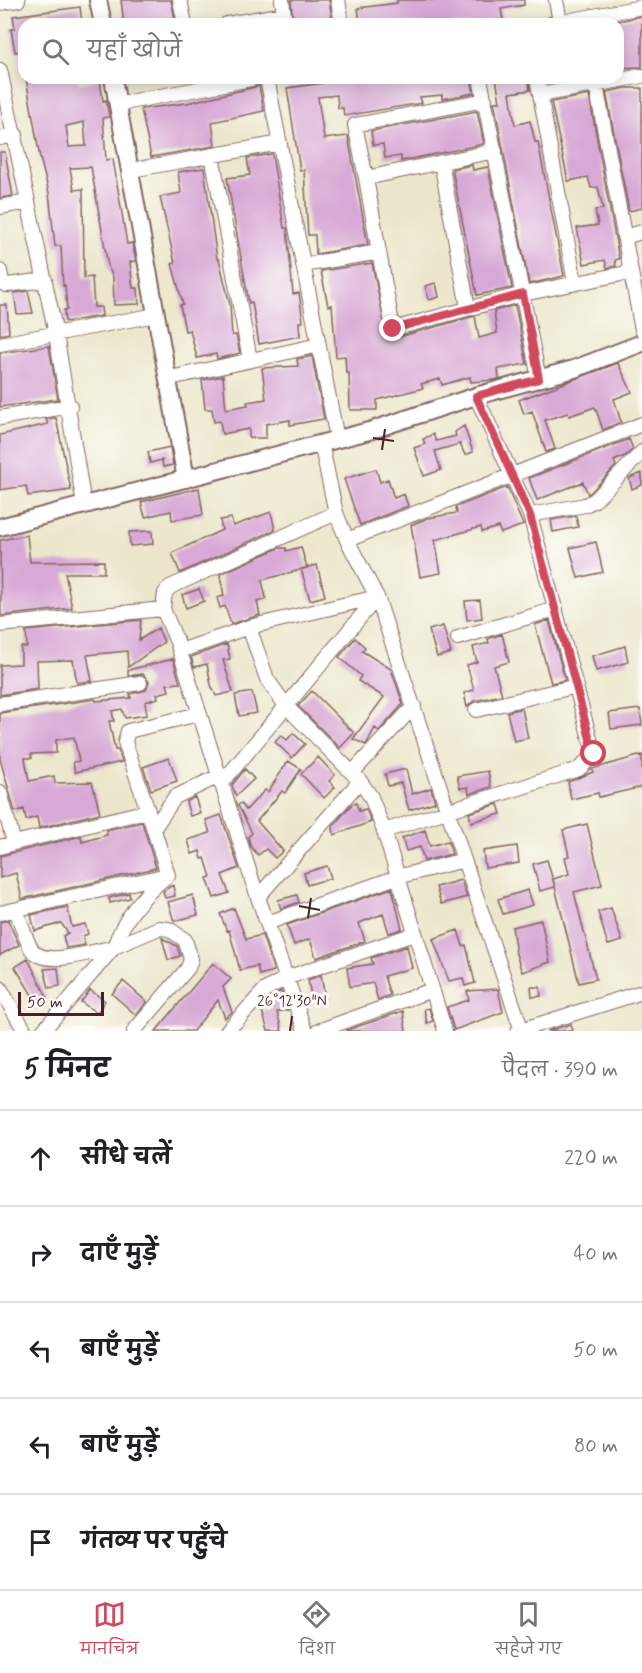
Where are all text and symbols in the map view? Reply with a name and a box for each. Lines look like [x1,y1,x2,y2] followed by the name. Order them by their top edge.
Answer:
[18,18,624,84] search box
[39,35,72,68] icon: search
[87,37,182,65] text: यहाँ खोजें
[379,315,405,341] route end
[580,740,606,766] route start
[18,989,104,1016] scale bar
[27,992,63,1013] text: 50 m
[257,992,327,1012] text: 26°12'30"N
[24,1053,110,1087] text: 5 मिनट
[502,1057,618,1084] text: पैदल · 390 m
[24,1142,57,1175] icon: ahead
[81,1144,171,1172] text: सीधे चलें
[564,1145,618,1172] text: 220 m
[24,1238,57,1271] icon: right
[81,1240,158,1268] text: दाएँ मुड़ें
[574,1241,618,1268] text: 40 m
[24,1334,57,1367] icon: left
[81,1336,159,1364] text: बाएँ मुड़ें
[573,1337,618,1364] text: 50 m
[24,1430,57,1463] icon: left
[81,1432,159,1460] text: बाएँ मुड़ें
[574,1433,618,1460] text: 80 m
[24,1526,57,1559] icon: arrive
[81,1528,227,1556] text: गंतव्य पर पहुँचे
[80,1598,139,1666] tab: मानचित्र
[299,1598,335,1666] tab: दिशा
[495,1598,562,1666] tab: सहेजे गए

